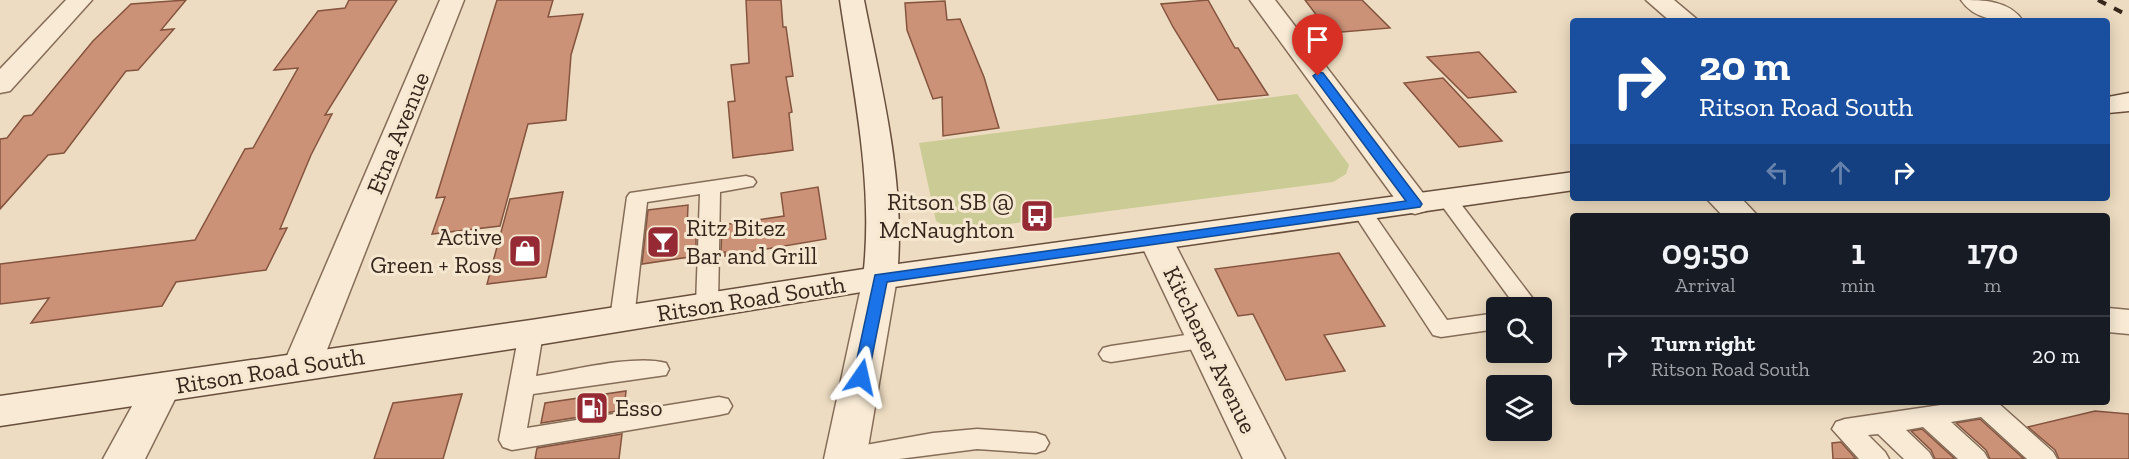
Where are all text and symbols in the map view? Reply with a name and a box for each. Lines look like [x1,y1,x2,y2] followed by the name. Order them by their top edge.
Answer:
[1292,14,1343,76] pin
[1301,23,1334,56] icon: arrive
[1699,40,1790,91] text: 20 m
[1600,42,1678,120] icon: right
[360,68,435,198] street label: Etna Avenue
[1699,91,1913,123] text: Ritson Road South
[1761,156,1794,189] icon: left
[1824,156,1857,189] icon: ahead
[1887,156,1920,189] icon: right
[879,187,1014,244] place label: Ritson SB @ McNaughton
[1019,198,1055,234] bus stop icon: Ritson SB @ McNaughton
[686,213,817,270] place label: Ritz Bitez Bar and Grill
[370,222,502,279] place label: Active Green + Ross
[645,224,681,260] bar icon: Ritz Bitez Bar and Grill
[1661,230,1749,273] text: 09:50
[1851,230,1865,273] text: 1
[1967,230,2019,273] text: 170
[507,233,543,269] shop icon: Active Green + Ross
[1157,261,1263,438] street label: Kitchener Avenue
[655,269,848,328] street label: Ritson Road South
[1675,273,1736,297] text: Arrival
[1841,273,1875,297] text: min
[1984,273,2001,297] text: m
[1486,297,1552,441] map controls
[1486,297,1552,363] button: search
[1651,330,1755,357] text: Turn right
[1600,339,1633,372] icon: right
[174,341,367,400] street label: Ritson Road South
[2032,342,2080,369] text: 20 m
[829,345,893,409] position arrow
[1651,357,1810,381] text: Ritson Road South
[1486,375,1552,441] button: layers
[574,390,610,426] fuel station icon: Esso
[615,393,662,422] place label: Esso

